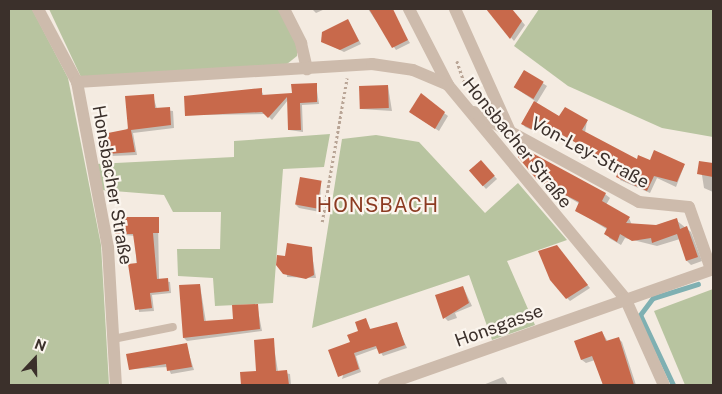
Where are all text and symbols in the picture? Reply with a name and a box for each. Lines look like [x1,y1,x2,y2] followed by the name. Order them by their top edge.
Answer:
[458,73,576,213] street label: Honsbacher Straße
[87,104,137,266] street label: Honsbacher Straße
[527,113,653,193] street label: Von-Ley-Straße
[316,193,440,217] district label: HONSBACH
[452,300,546,352] street label: Honsgasse
[10,334,60,384] north arrow
[32,336,48,354] text: N

